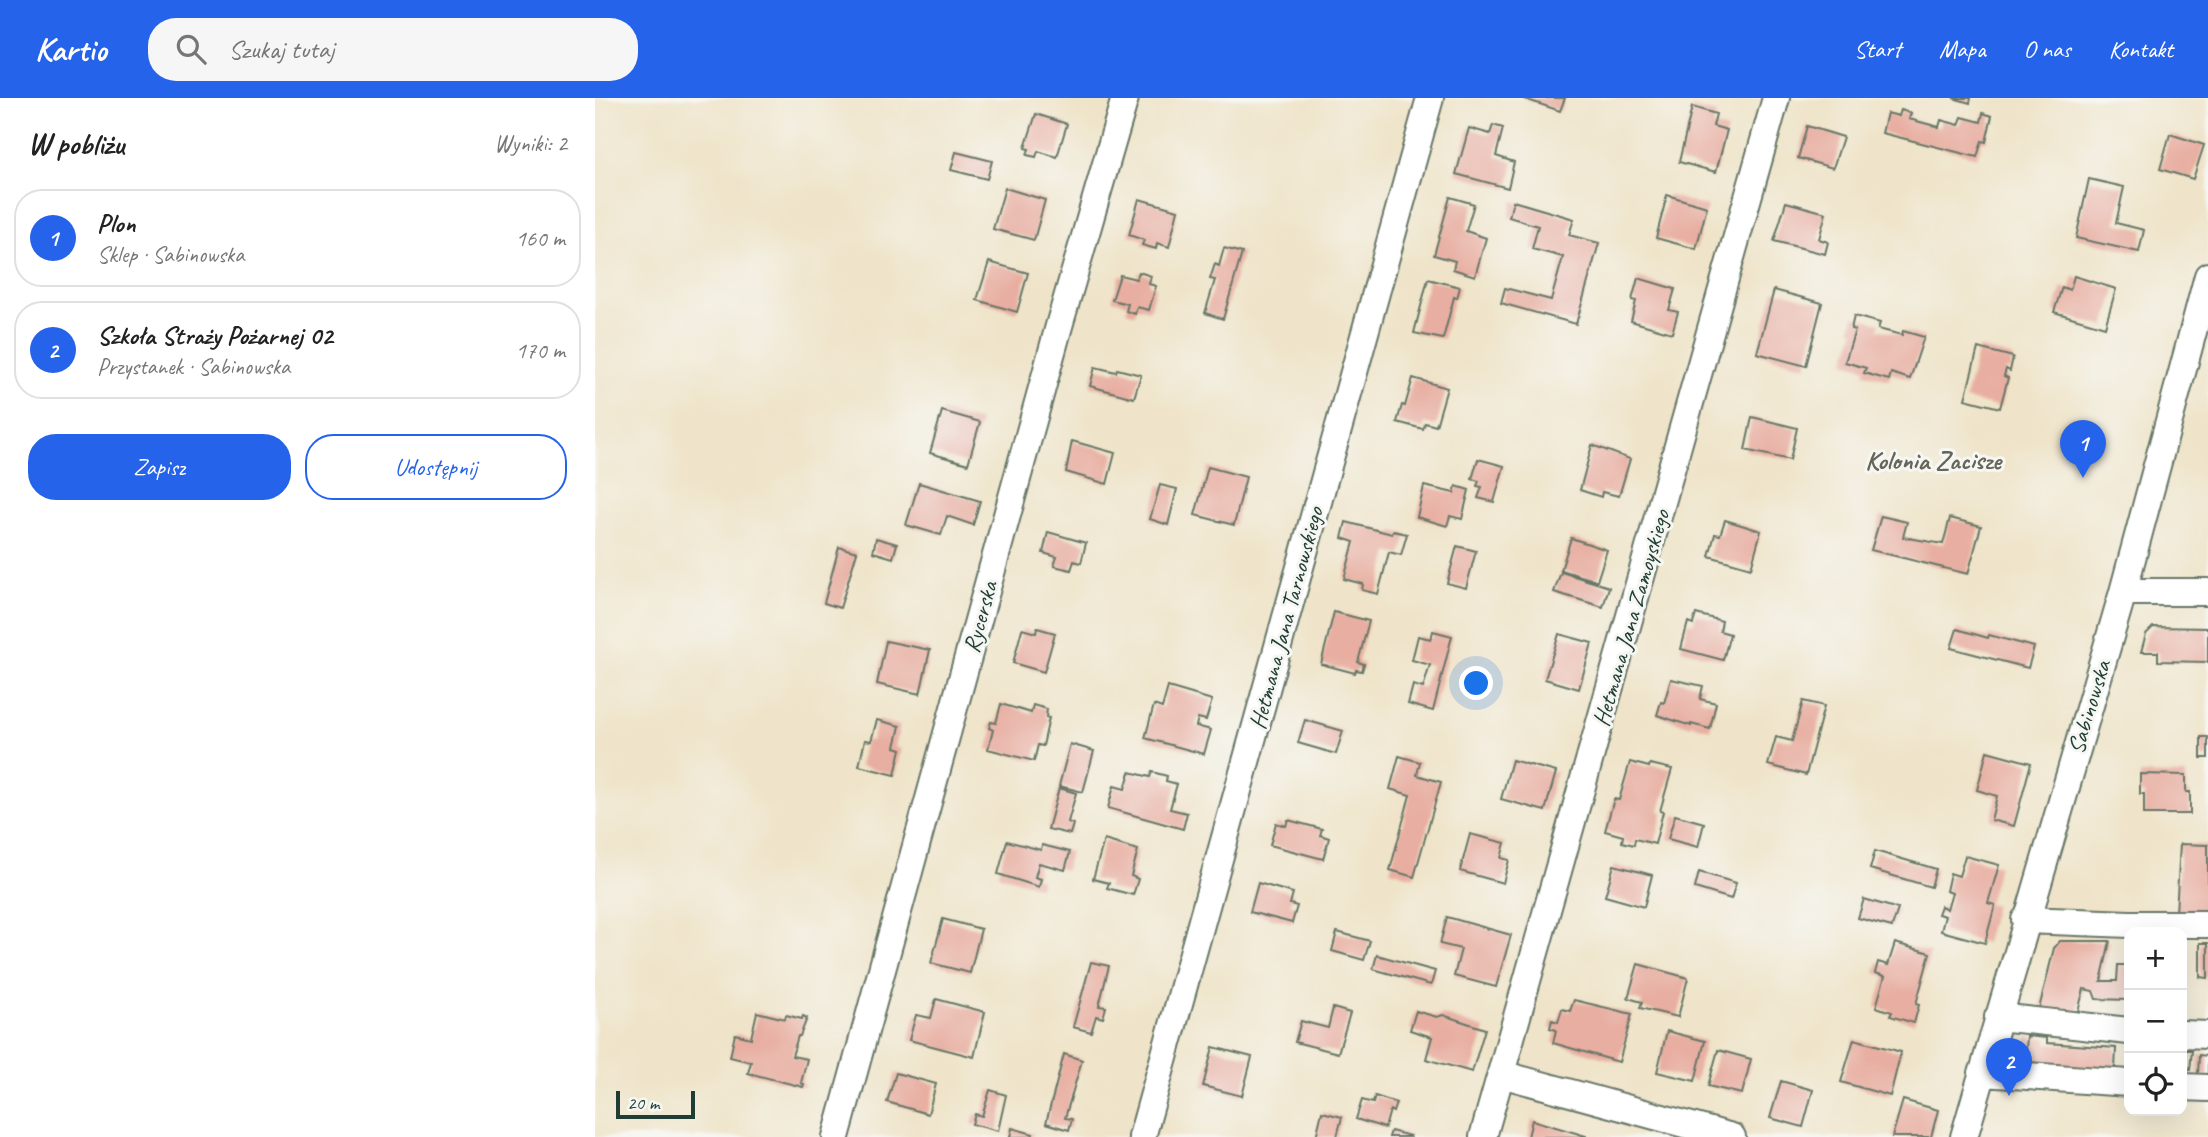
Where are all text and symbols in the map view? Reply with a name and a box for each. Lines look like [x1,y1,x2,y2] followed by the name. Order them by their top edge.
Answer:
[148,18,638,81] search box
[35,28,106,70] text: Kartio
[172,30,210,68] icon: search
[228,33,334,66] text: Szukaj tutaj
[1854,34,1901,64] text: Start
[1939,34,1986,64] text: Mapa
[2024,34,2071,64] text: O nas
[2109,34,2173,64] text: Kontakt
[28,125,124,163] text: W pobliżu
[494,129,567,158] text: Wyniki: 2
[97,207,135,240] text: Plon
[48,224,58,253] text: 1
[516,224,565,253] text: 160 m
[97,240,244,269] text: Sklep · Sabinowska
[97,319,333,352] text: Szkoła Straży Pożarnej 02
[48,336,58,365] text: 2
[516,336,565,365] text: 170 m
[97,352,290,381] text: Przystanek · Sabinowska
[2060,420,2106,478] pin: 1
[28,434,291,500] button: Zapisz
[305,434,567,500] button: Udostępnij
[1865,444,2003,477] district label: Kolonia Zacisze
[1242,502,1330,732] street label: Hetmana Jana Tarnowskiego
[1586,505,1677,730] street label: Hetmana Jana Zamoyskiego
[956,577,1004,656] street label: Rycerska
[2061,655,2118,757] street label: Sabinowska
[1459,666,1493,700] your location
[2124,927,2187,1116] map controls
[2124,927,2187,990] button: +
[2124,990,2187,1053] button: −
[1986,1038,2032,1096] pin: 2
[2124,1053,2187,1116] button: locate
[616,1088,695,1120] scale bar
[627,1091,659,1115] text: 20 m

